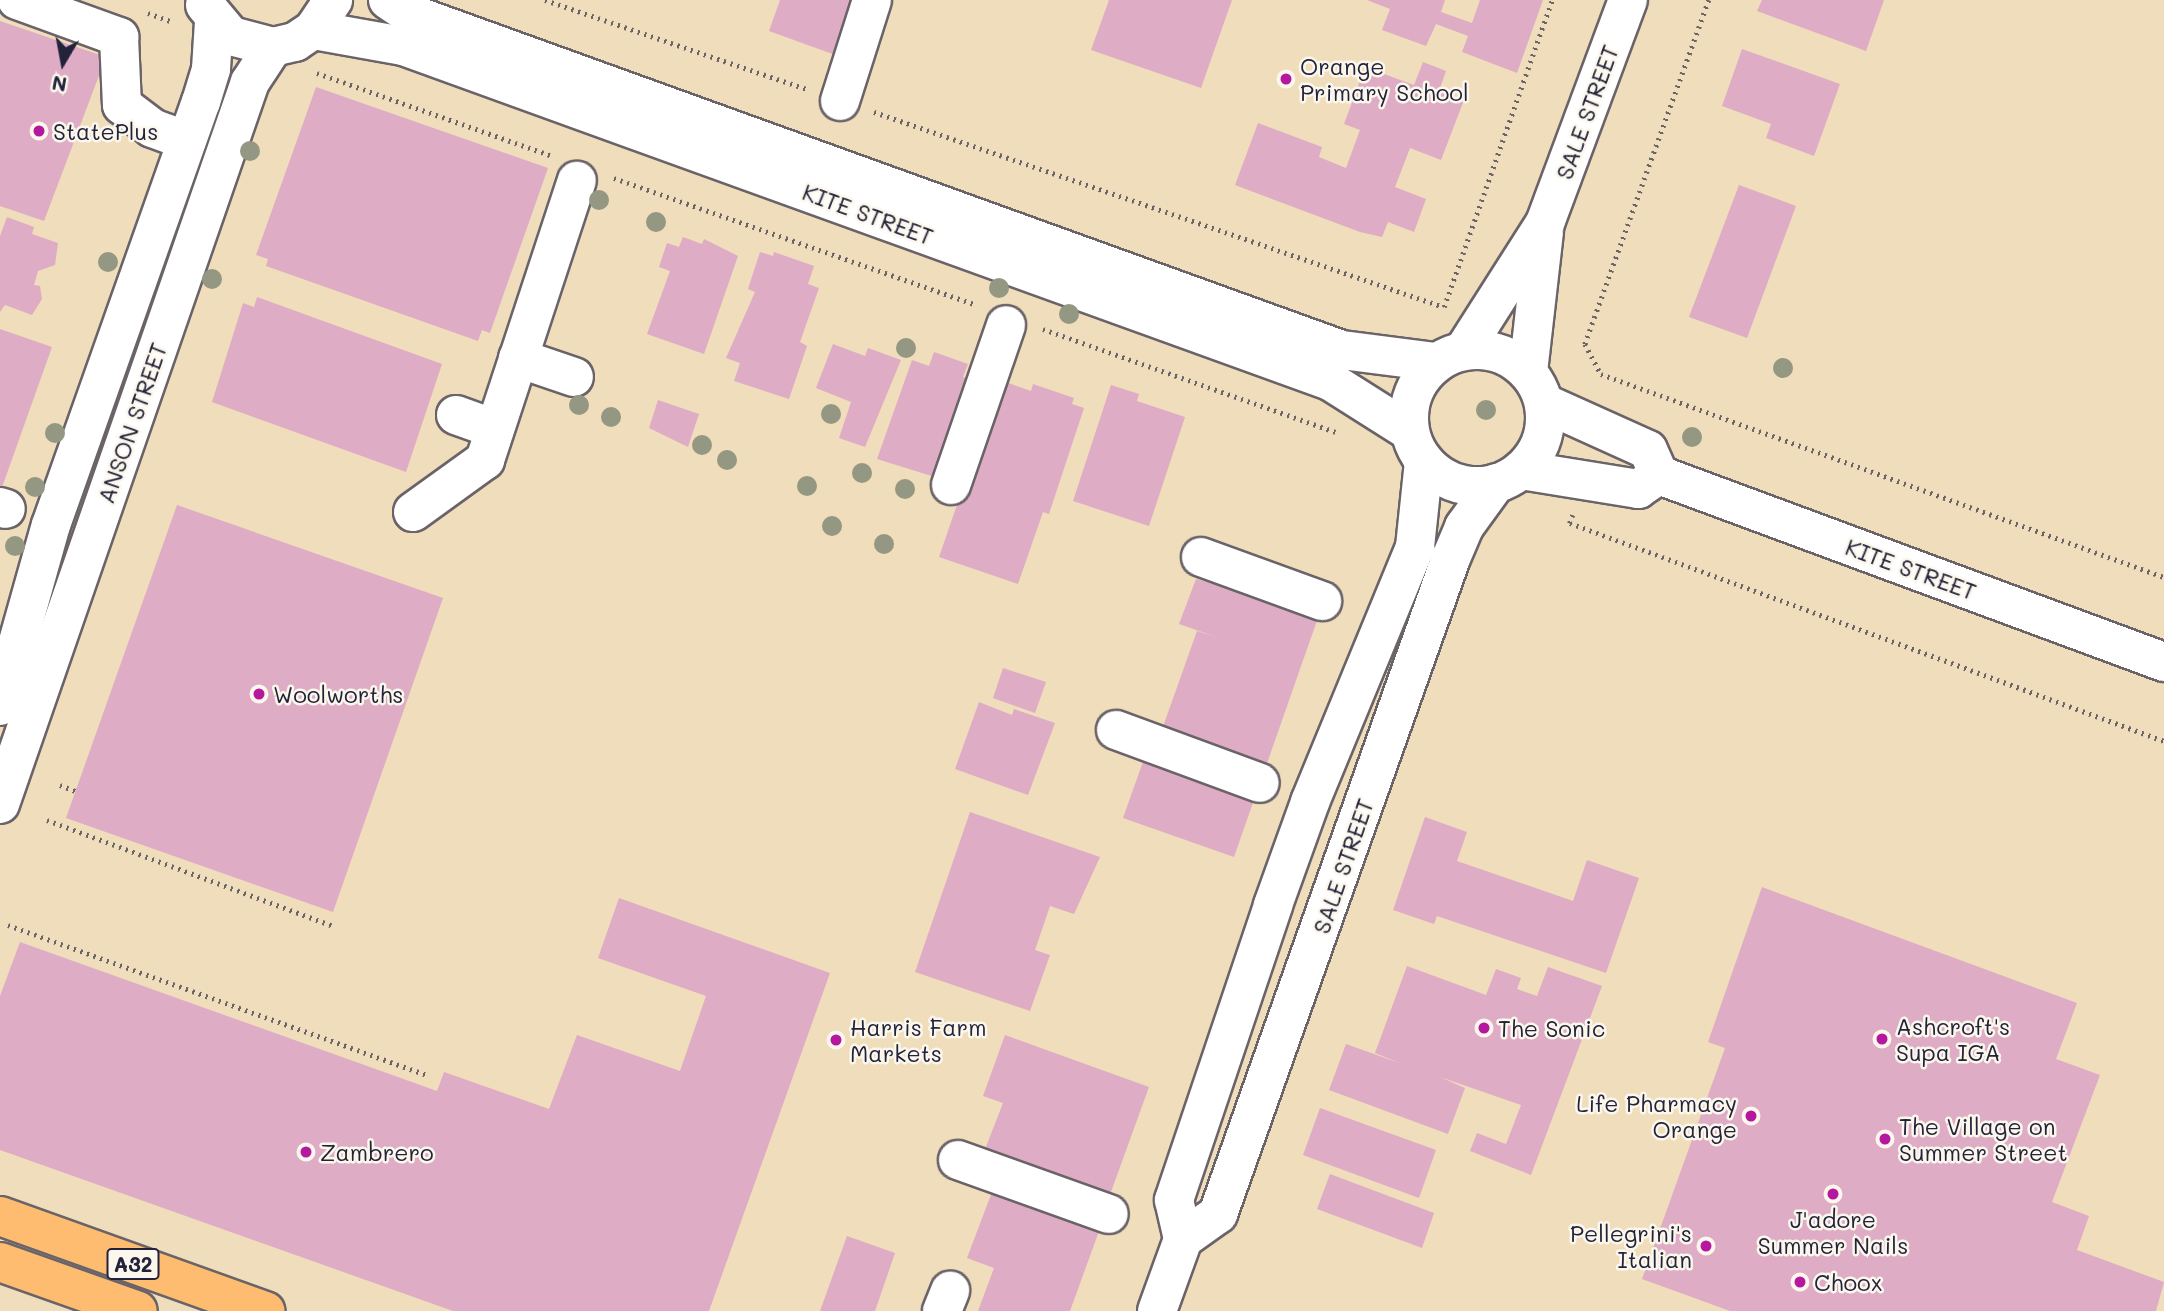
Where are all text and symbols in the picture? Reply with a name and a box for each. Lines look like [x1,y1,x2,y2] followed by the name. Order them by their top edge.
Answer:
[28,28,98,98] north arrow
[1550,41,1624,183] street label: SALE STREET
[1300,52,1469,106] place label: Orange Primary School
[50,71,69,98] text: N
[1278,71,1294,87] marker: Orange Primary School
[53,117,158,145] place label: StatePlus
[31,123,47,139] marker: StatePlus
[799,178,937,250] street label: KITE STREET
[92,339,172,507] street label: ANSON STREET
[1842,533,1980,605] street label: KITE STREET
[273,680,404,708] place label: Woolworths
[251,686,267,702] marker: Woolworths
[1307,795,1379,937] street label: SALE STREET
[1896,1012,2010,1066] place label: Ashcroft's Supa IGA
[850,1013,986,1067] place label: Harris Farm Markets
[1498,1014,1605,1042] place label: The Sonic
[1476,1020,1492,1036] marker: The Sonic
[1874,1031,1890,1047] marker: Ashcroft's Supa IGA
[828,1032,844,1048] marker: Harris Farm Markets
[1576,1089,1737,1143] place label: Life Pharmacy Orange
[1743,1108,1759,1124] marker: Life Pharmacy Orange
[1899,1112,2068,1166] place label: The Village on Summer Street
[1877,1131,1893,1147] marker: The Village on Summer Street
[320,1138,434,1166] place label: Zambrero
[298,1144,314,1160] marker: Zambrero
[1825,1186,1841,1202] marker: J'adore Summer Nails
[1758,1205,1908,1259] place label: J'adore Summer Nails
[1570,1219,1692,1273] place label: Pellegrini's Italian
[1698,1238,1714,1254] marker: Pellegrini's Italian
[105,1246,161,1282] road number: A32
[1814,1268,1882,1296] place label: Choox
[1792,1274,1808,1290] marker: Choox

